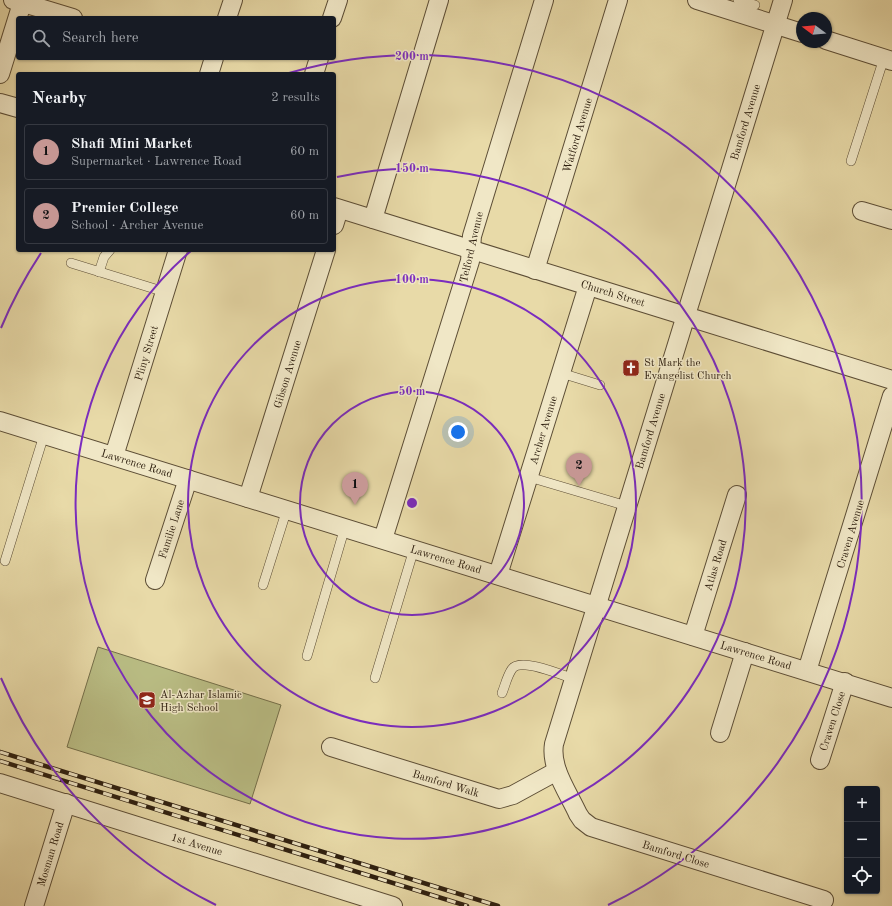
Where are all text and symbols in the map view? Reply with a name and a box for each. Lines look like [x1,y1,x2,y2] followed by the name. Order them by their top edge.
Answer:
[796,12,832,48] north arrow
[16,16,336,60] search box
[30,27,52,49] icon: search
[62,31,139,46] text: Search here
[395,51,429,63] text: 200 m
[730,83,763,162] street label: Bamford Avenue
[32,90,87,107] text: Nearby
[271,91,320,104] text: 2 results
[562,97,595,174] street label: Watford Avenue
[71,137,192,152] text: Shafi Mini Market
[42,145,50,158] text: 1
[290,145,319,158] text: 60 m
[71,155,242,168] text: Supermarket · Lawrence Road
[395,162,429,175] text: 150 m
[71,201,179,216] text: Premier College
[42,209,50,222] text: 2
[290,209,319,222] text: 60 m
[459,211,486,284] street label: Telford Avenue
[71,219,203,232] text: School · Archer Avenue
[395,274,429,286] text: 100 m
[579,279,646,309] street label: Church Street
[134,324,161,383] street label: Pliny Street
[273,339,304,410] street label: Gibson Avenue
[621,358,641,378] church icon: St Mark the Evangelist Church
[644,358,732,382] place label: St Mark the Evangelist Church
[399,385,426,398] text: 50 m
[635,392,668,471] street label: Bamford Avenue
[529,395,560,466] street label: Archer Avenue
[448,422,468,442] your location
[100,448,174,481] street label: Lawrence Road
[566,453,592,486] pin: 2
[342,472,368,505] pin: 1
[405,496,419,510] centre of rings
[158,498,187,561] street label: Familie Lane
[836,499,867,570] street label: Craven Avenue
[703,538,730,592] street label: Atlas Road
[409,544,483,577] street label: Lawrence Road
[719,640,793,673] street label: Lawrence Road
[137,690,157,710] school or university icon: Al-Azhar Islamic High School
[160,690,242,714] place label: Al-Azhar Islamic High School
[819,690,848,753] street label: Craven Close
[411,769,481,800] street label: Bamford Walk
[844,786,880,894] map controls
[844,786,880,822] button: +
[36,820,67,888] street label: Mosman Road
[844,822,880,858] button: −
[170,832,224,858] street label: 1st Avenue
[641,840,711,871] street label: Bamford Close
[844,858,880,894] button: locate

